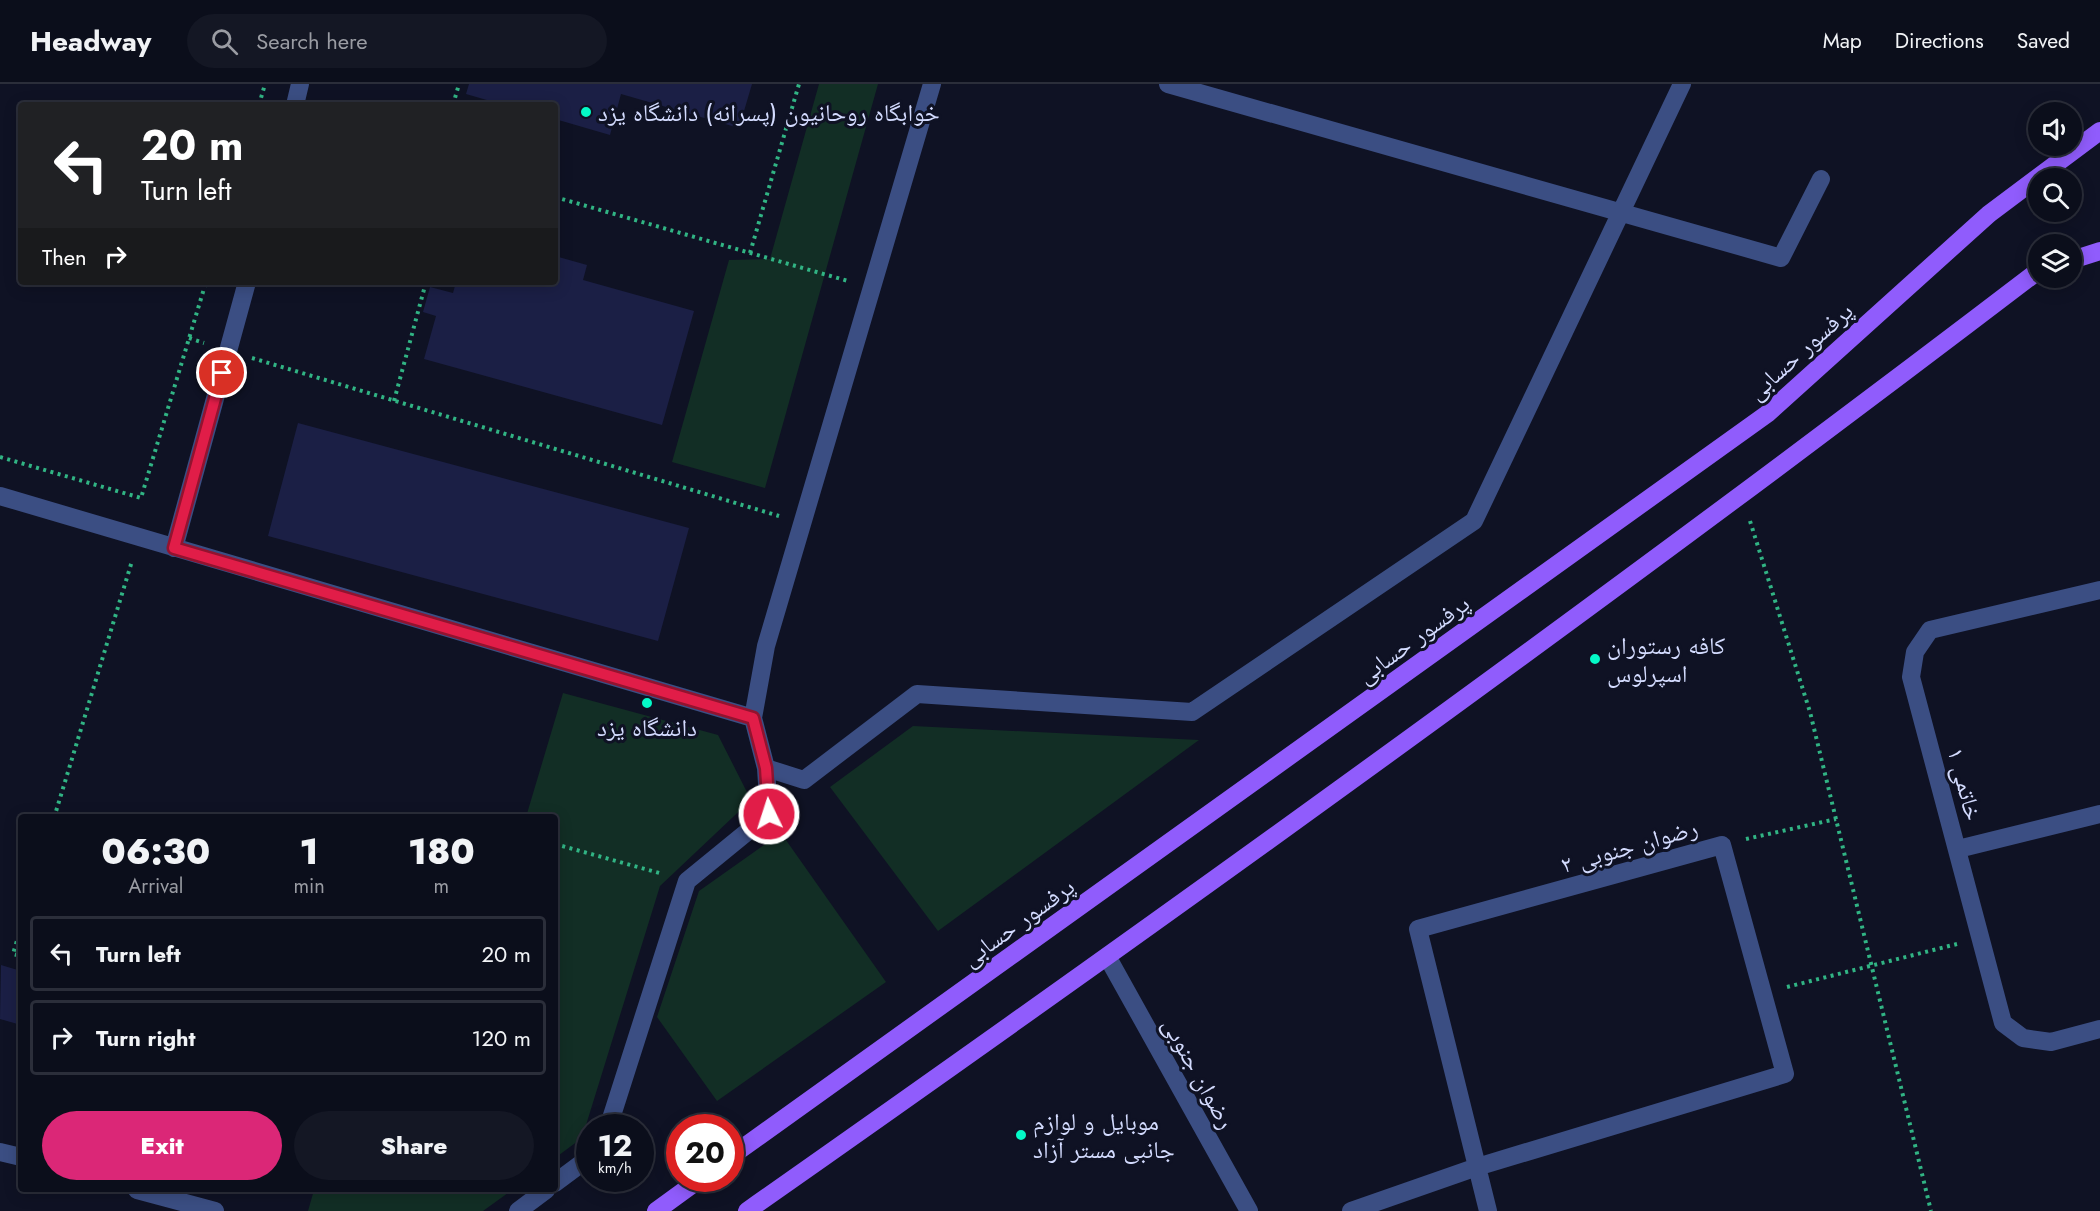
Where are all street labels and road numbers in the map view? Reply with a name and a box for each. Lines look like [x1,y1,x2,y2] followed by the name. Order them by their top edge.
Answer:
[1739,294,1861,408] street label: پرفسور حسابی
[1349,586,1477,692] street label: پرفسور حسابی
[1939,744,1991,824] street label: خاتمی ۱
[1556,810,1702,882] street label: رضوان جنوبی ۲
[954,869,1082,975] street label: پرفسور حسابی
[1154,1011,1244,1135] street label: رضوان جنوبی

